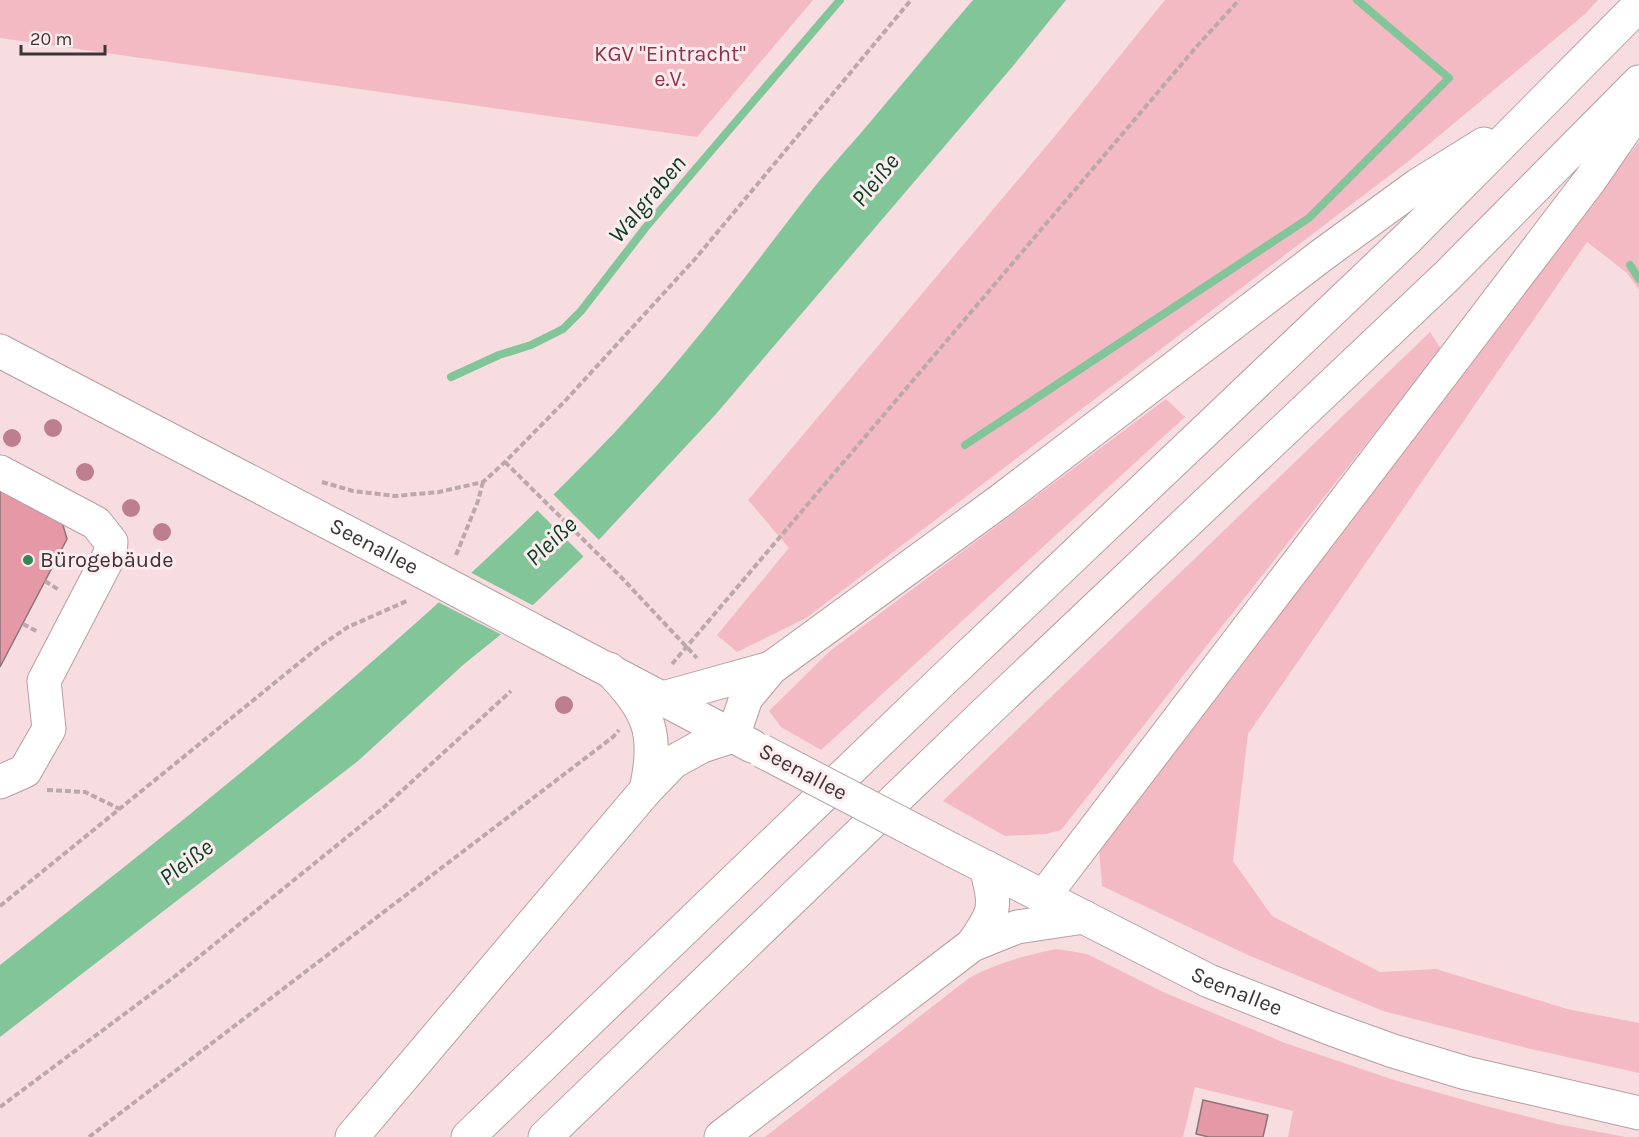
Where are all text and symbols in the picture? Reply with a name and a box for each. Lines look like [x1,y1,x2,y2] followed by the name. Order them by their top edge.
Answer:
[21,18,105,56] scale bar
[30,28,72,50] text: 20 m
[594,41,746,92] park label: KGV "Eintracht" e.V.
[845,148,905,212] water label: Pleiße
[602,149,692,249] water label: Walgraben
[519,510,583,572] water label: Pleiße
[325,513,423,580] street label: Seenallee
[40,547,173,573] place label: Bürogebäude
[21,553,35,567] marker: Bürogebäude
[754,738,852,806] street label: Seenallee
[154,833,218,891] water label: Pleiße
[1187,961,1286,1021] street label: Seenallee

